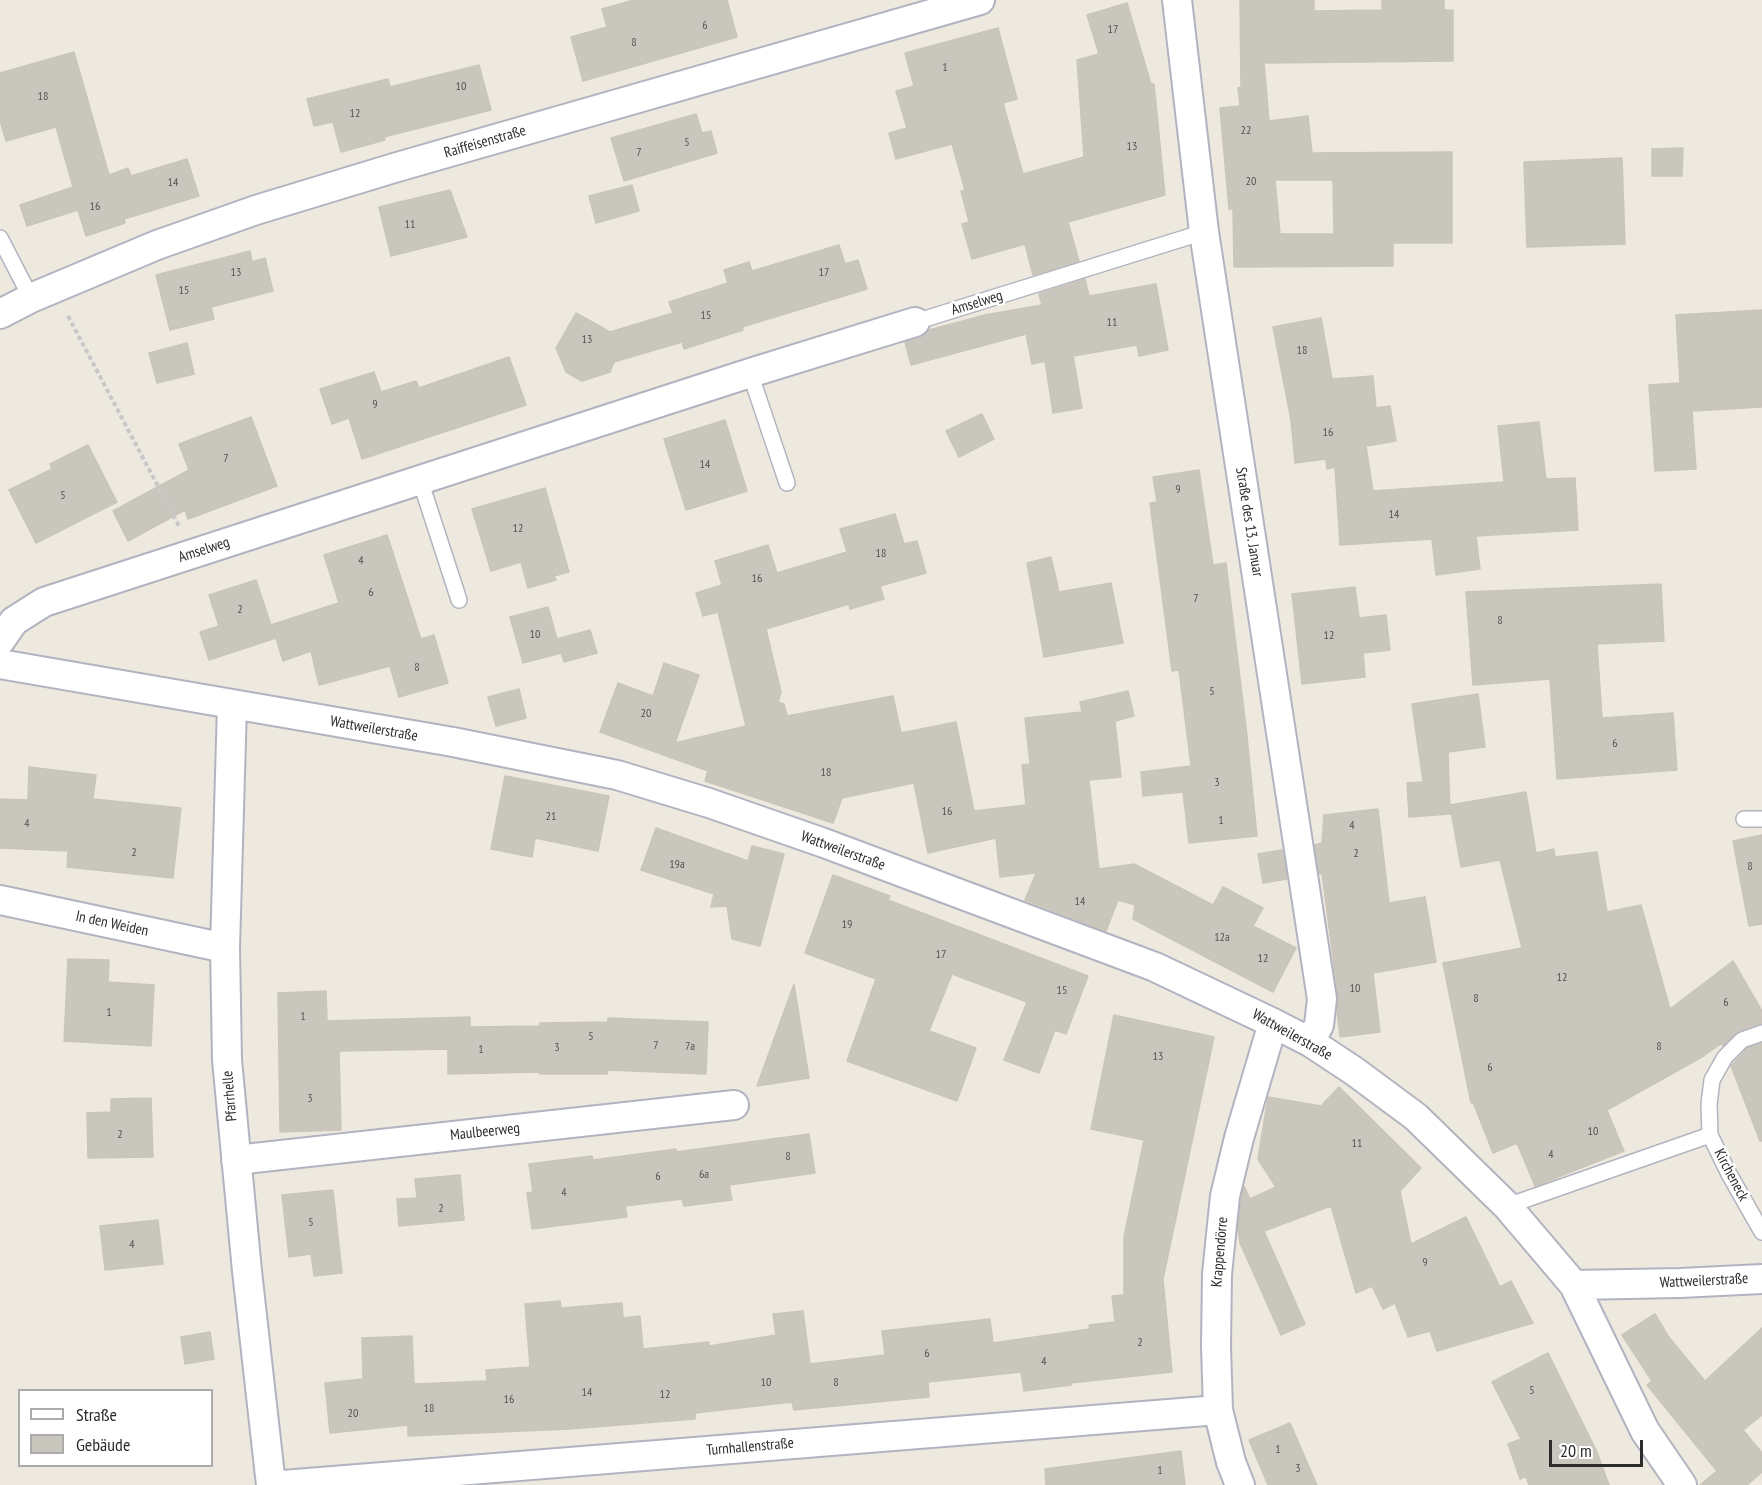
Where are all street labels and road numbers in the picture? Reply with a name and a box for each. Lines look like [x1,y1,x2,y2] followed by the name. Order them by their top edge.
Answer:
[442,122,528,162] street label: Raiffeisenstraße
[949,287,1005,319] street label: Amselweg
[1231,466,1267,578] street label: Straße des 13. Januar
[176,533,232,567] street label: Amselweg
[329,712,419,746] street label: Wattweilerstraße
[798,827,888,875] street label: Wattweilerstraße
[74,908,150,940] street label: In den Weiden
[1249,1006,1335,1064] street label: Wattweilerstraße
[219,1070,241,1122] street label: Pfarrhelle
[449,1119,521,1145] street label: Maulbeerweg
[1710,1146,1752,1204] street label: Kircheneck
[1208,1216,1232,1288] street label: Krappendörre
[1659,1270,1749,1292] street label: Wattweilerstraße
[705,1434,795,1460] street label: Turnhallenstraße

